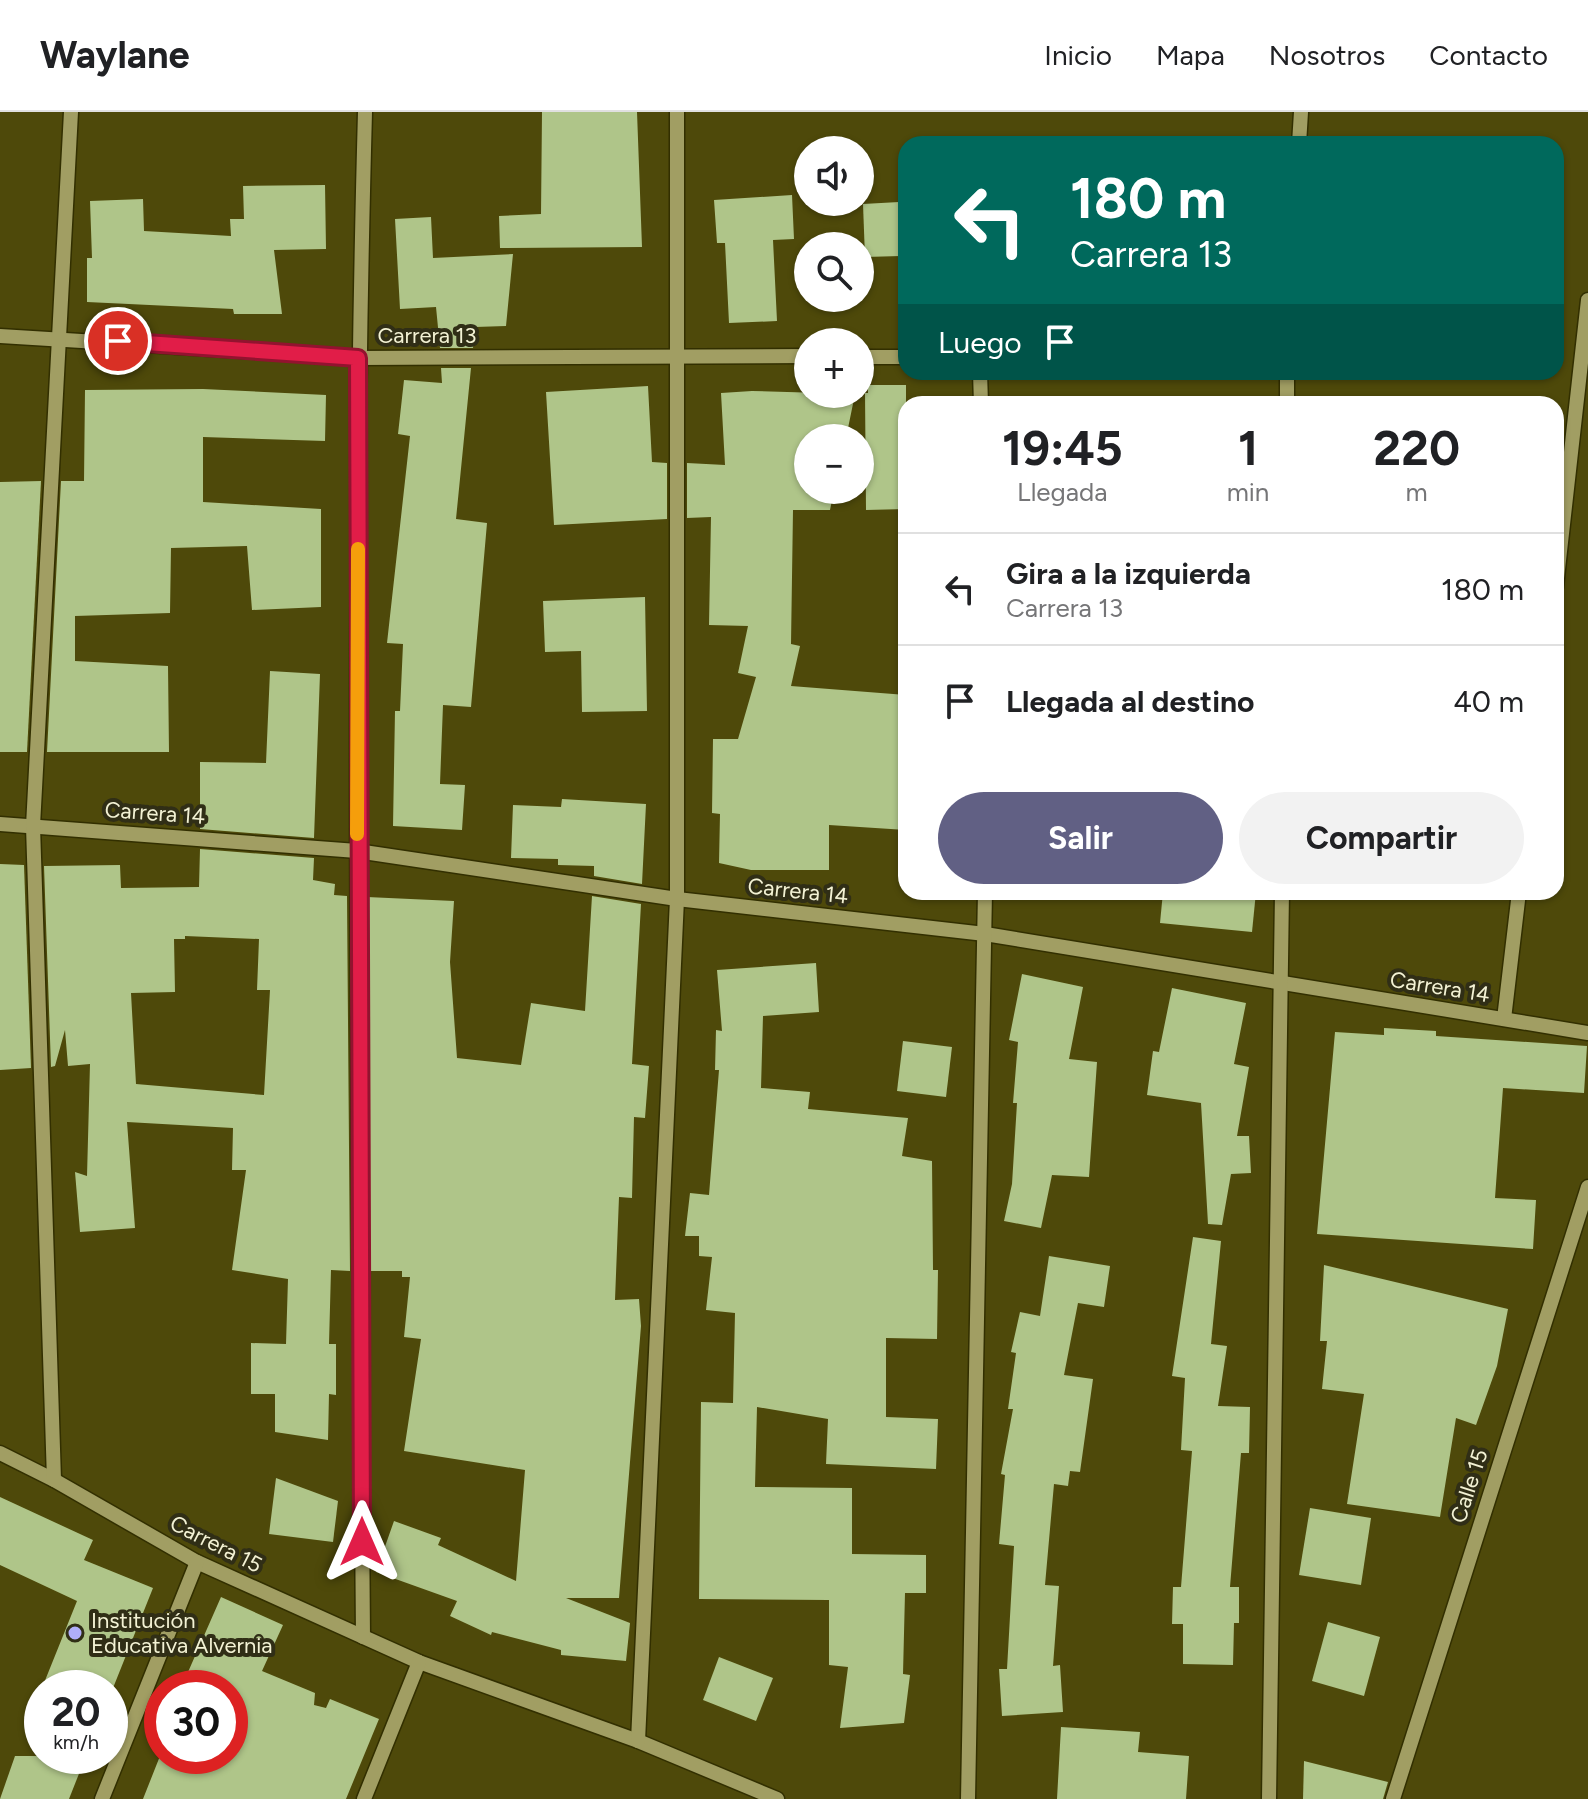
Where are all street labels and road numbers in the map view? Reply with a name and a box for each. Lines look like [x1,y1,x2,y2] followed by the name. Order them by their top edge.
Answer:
[377,322,477,349] street label: Carrera 13
[104,796,206,830] street label: Carrera 14
[746,872,850,910] street label: Carrera 14
[1388,966,1492,1008] street label: Carrera 14
[1444,1446,1494,1526] street label: Calle 15
[165,1509,267,1579] street label: Carrera 15

